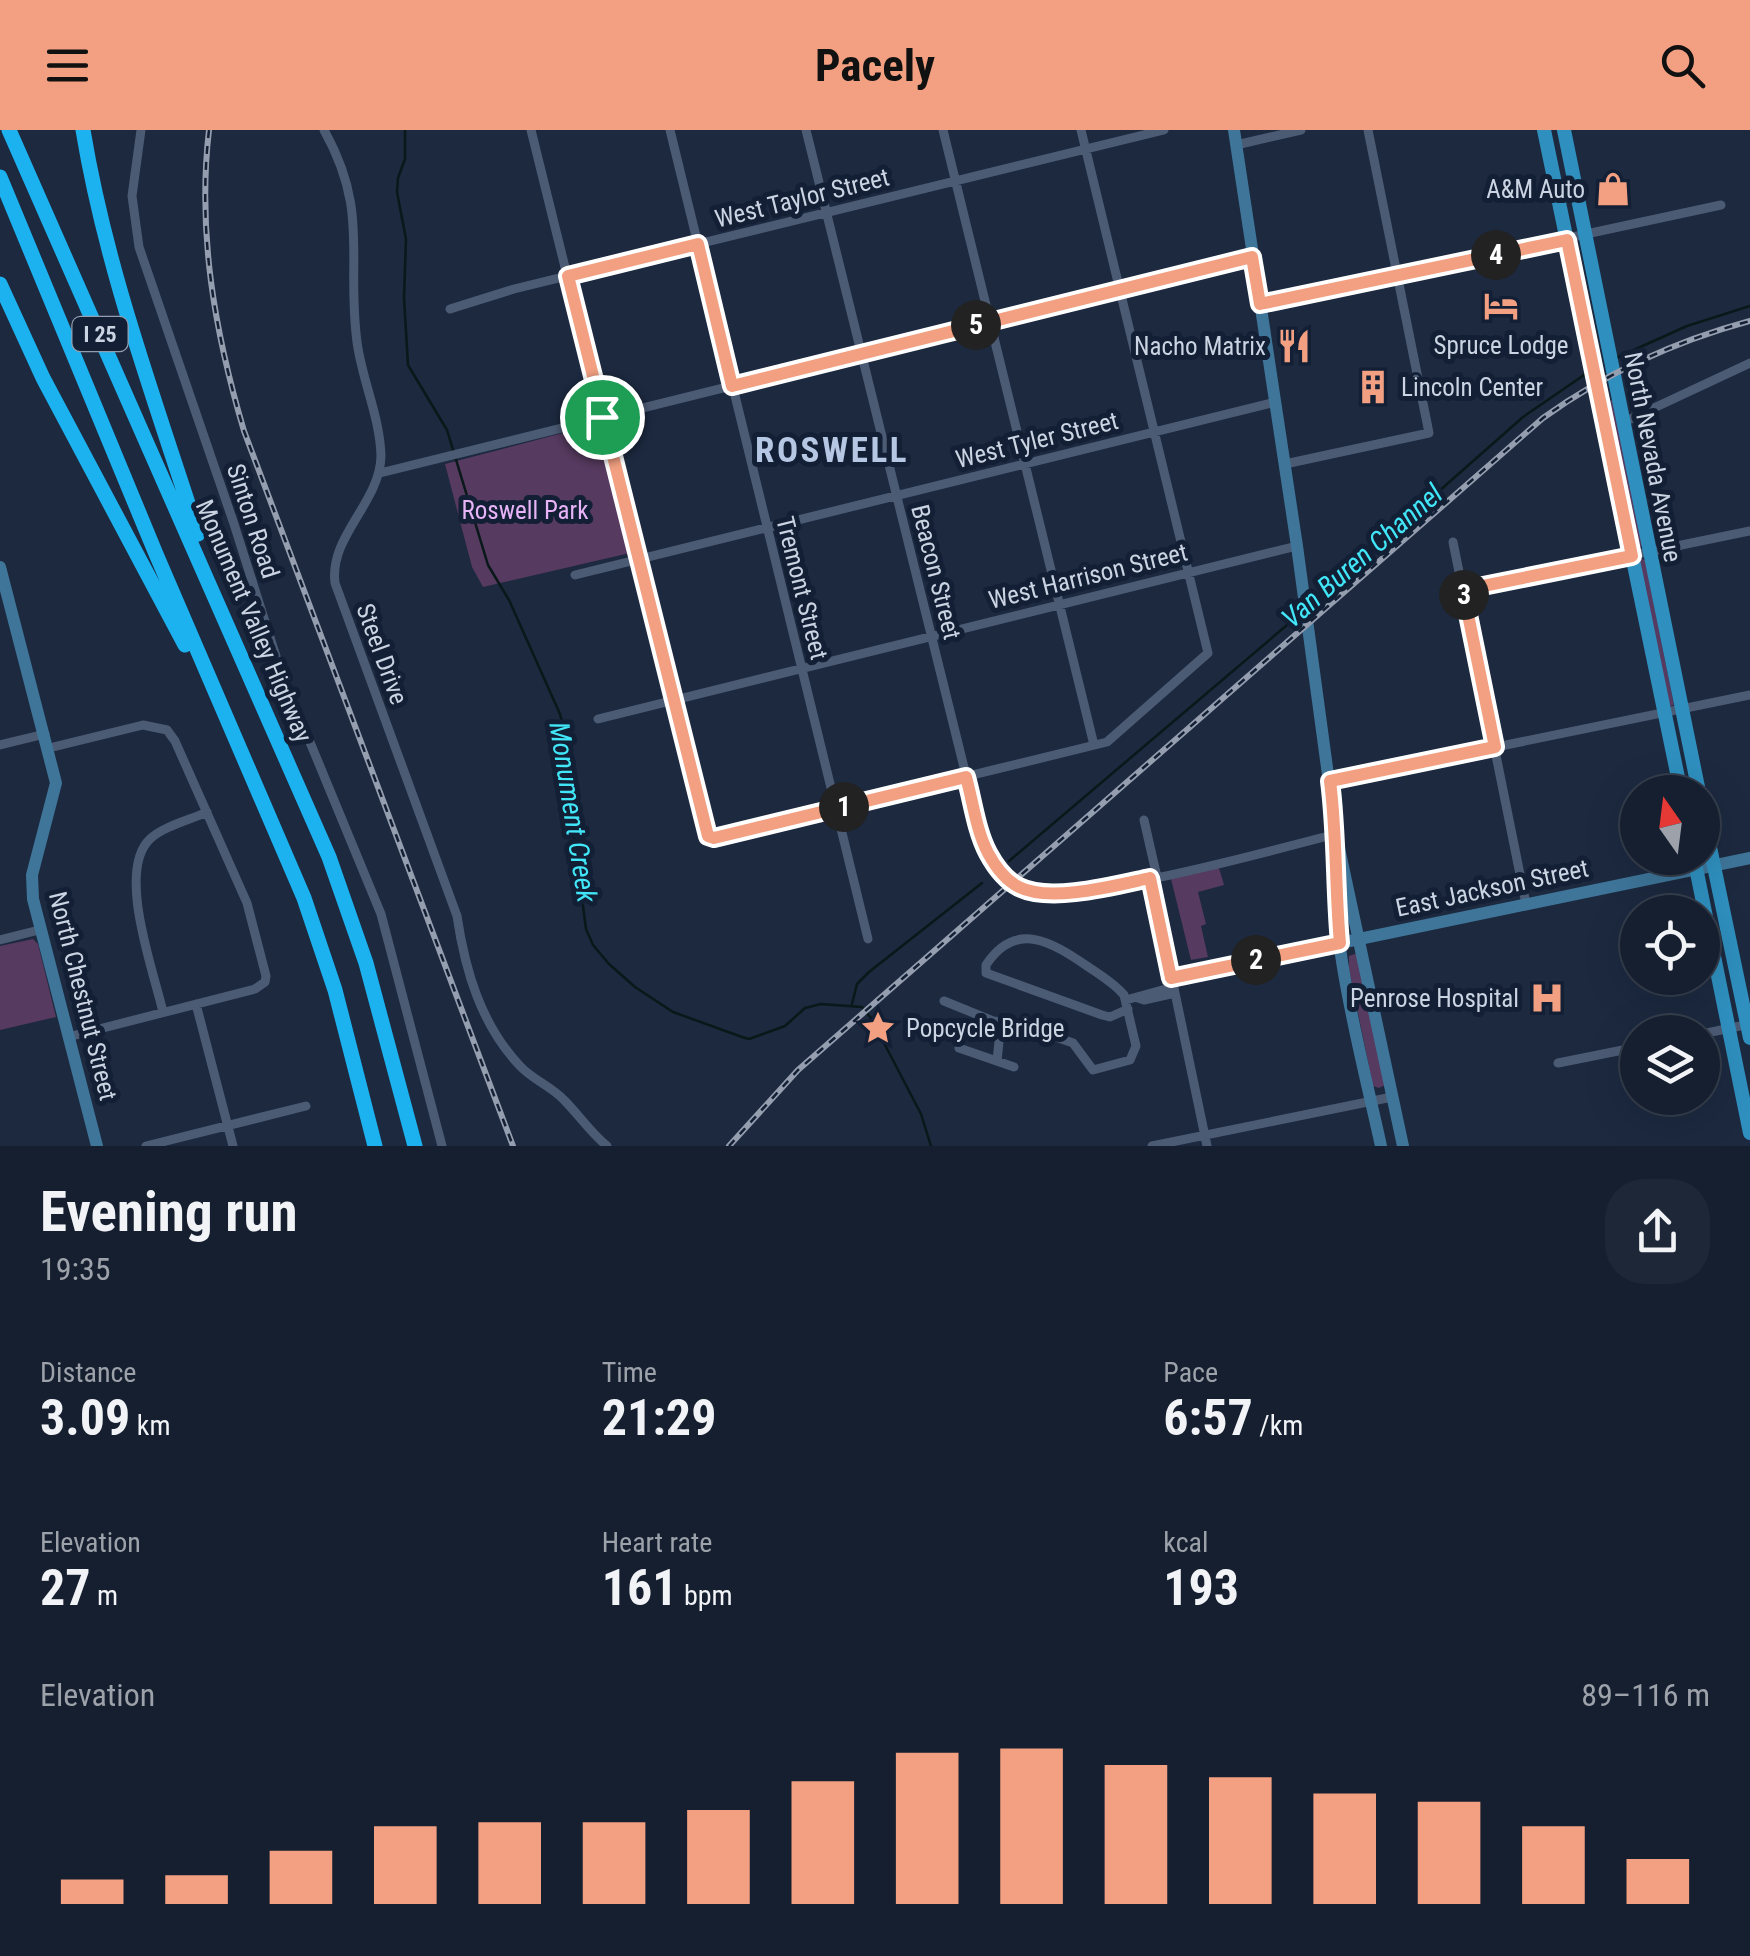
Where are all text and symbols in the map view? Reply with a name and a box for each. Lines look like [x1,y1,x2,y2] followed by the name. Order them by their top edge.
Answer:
[40,38,95,93] icon: menu
[1655,38,1710,93] icon: search
[815,39,935,92] text: Pacely
[712,162,892,234] street label: West Taylor Street
[1594,170,1632,208] shop icon: A&M Auto
[1486,175,1585,204] place label: A&M Auto
[1471,230,1521,280] pin: 4
[1489,238,1503,271] text: 4
[1482,287,1520,325] hotel icon: Spruce Lodge
[951,300,1001,350] pin: 5
[969,308,983,341] text: 5
[72,317,128,351] road number: I 25
[1275,327,1313,365] restaurant icon: Nacho Matrix
[1434,331,1568,360] place label: Spruce Lodge
[1134,332,1266,361] place label: Nacho Matrix
[1618,350,1688,564] street label: North Nevada Avenue
[1354,368,1392,406] building icon: Lincoln Center
[1401,373,1544,402] place label: Lincoln Center
[560,375,645,460] pin
[575,390,630,445] icon: arrive
[953,406,1121,474] street label: West Tyler Street
[755,430,909,471] district label: ROSWELL
[221,460,285,582] street label: Sinton Road
[1275,477,1450,635] water label: Van Buren Channel
[190,496,318,746] street label: Monument Valley Highway
[462,496,589,525] park label: Roswell Park
[905,502,967,642] street label: Beacon Street
[770,513,834,663] street label: Tremont Street
[986,537,1190,615] street label: West Harrison Street
[1439,570,1489,620] pin: 3
[1457,578,1471,611] text: 3
[350,600,414,708] street label: Steel Drive
[542,719,604,905] water label: Monument Creek
[1620,775,1720,875] north arrow
[1620,775,1720,1115] map controls
[819,782,869,832] pin: 1
[837,790,851,823] text: 1
[1393,853,1591,923] street label: East Jackson Street
[43,889,123,1103] street label: North Chestnut Street
[1620,895,1720,995] button: locate
[1231,935,1281,985] pin: 2
[1249,943,1263,976] text: 2
[1528,979,1566,1017] hospital icon: Penrose Hospital
[1350,984,1519,1013] place label: Penrose Hospital
[859,1009,897,1047] place icon: Popcycle Bridge
[906,1014,1065,1043] place label: Popcycle Bridge
[1620,1015,1720,1115] button: layers
[1605,1179,1710,1284] button: share
[40,1180,298,1244] text: Evening run
[40,1250,111,1288] text: 19:35
[40,1356,137,1389] text: Distance
[602,1356,657,1389] text: Time
[1163,1356,1218,1389] text: Pace
[40,1389,130,1447] text: 3.09
[602,1389,716,1447] text: 21:29
[1163,1389,1253,1447] text: 6:57
[130,1409,170,1442] text: km
[1253,1409,1303,1442] text: /km
[40,1526,141,1559] text: Elevation
[602,1526,712,1559] text: Heart rate
[1163,1526,1208,1559] text: kcal
[40,1559,91,1617] text: 27
[602,1559,677,1617] text: 161
[1163,1559,1239,1617] text: 193
[91,1579,118,1612] text: m
[677,1579,733,1612] text: bpm
[40,1676,155,1714] text: Elevation
[1581,1676,1710,1714] text: 89–116 m

